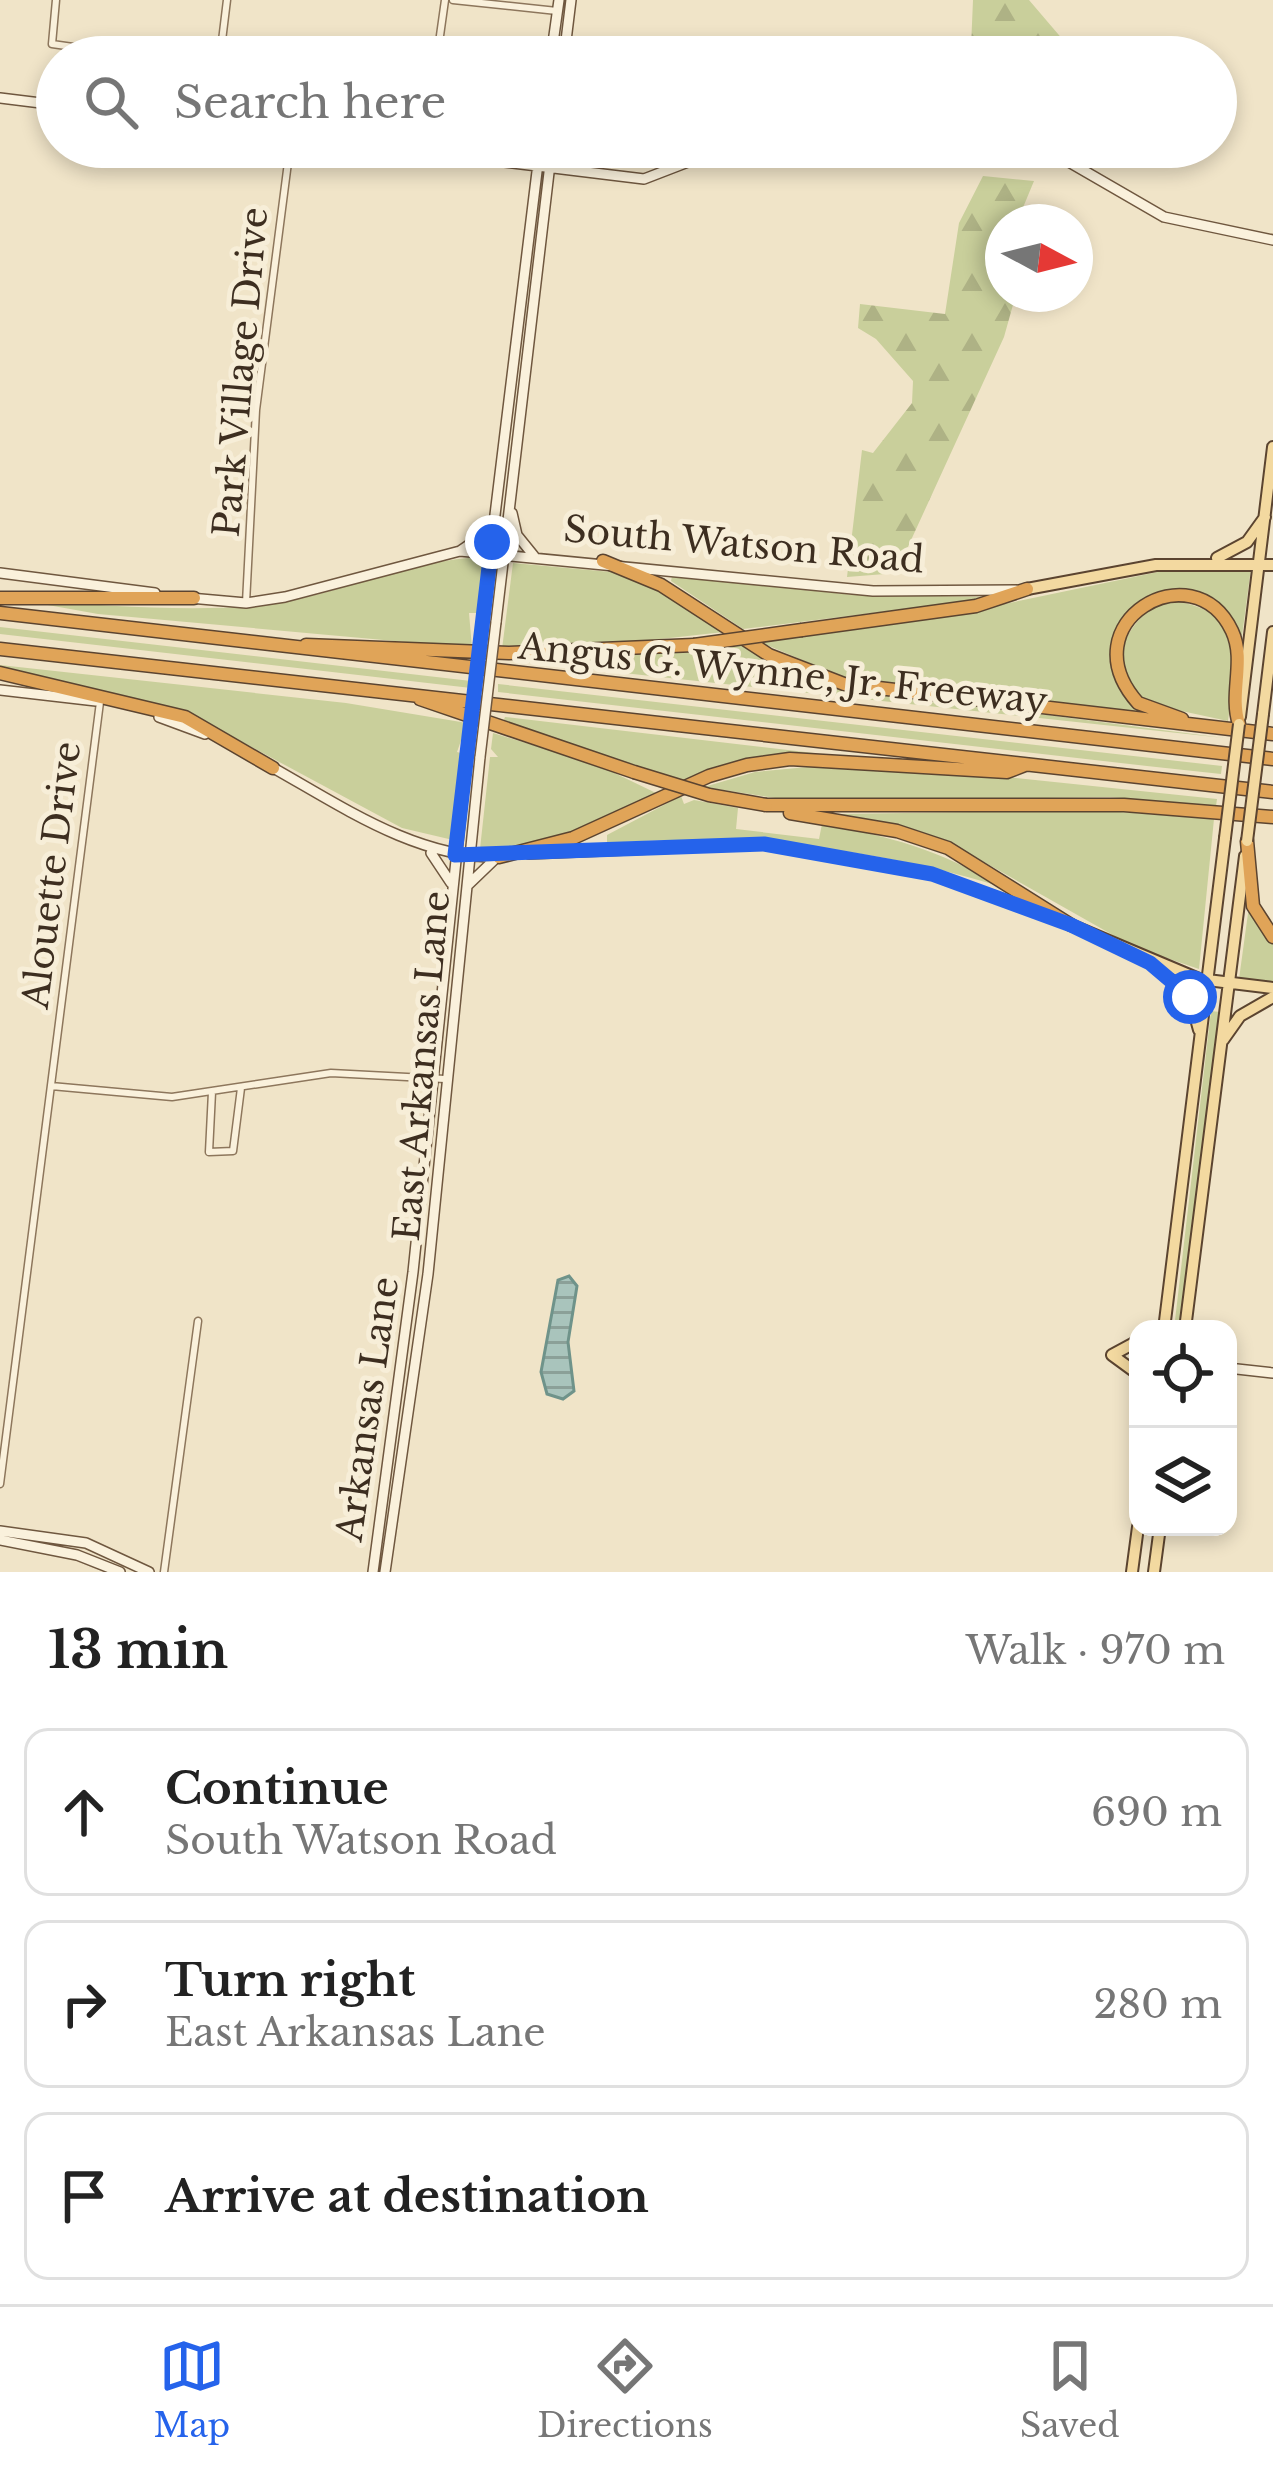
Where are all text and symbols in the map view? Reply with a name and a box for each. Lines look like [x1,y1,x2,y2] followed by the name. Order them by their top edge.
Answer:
[36,36,1237,168] search box
[78,69,144,135] icon: search
[174,74,446,130] text: Search here
[985,204,1093,312] north arrow
[204,205,277,539] street label: Park Village Drive
[562,506,926,583] street label: South Watson Road
[465,515,519,569] route end
[515,623,1050,724] street label: Angus G. Wynne, Jr. Freeway
[13,739,90,1012] street label: Alouette Drive
[384,889,459,1243] street label: East Arkansas Lane
[1163,970,1217,1024] route start
[327,1274,408,1545] street label: Arkansas Lane
[1129,1320,1237,1536] map controls
[1129,1320,1237,1428] button: locate
[1129,1428,1237,1536] button: layers
[48,1619,228,1682] text: 13 min
[966,1626,1225,1675] text: Walk · 970 m
[165,1760,389,1816] text: Continue
[51,1779,117,1845] icon: ahead
[1091,1788,1222,1837] text: 690 m
[165,1816,557,1865] text: South Watson Road
[165,1952,415,2008] text: Turn right
[51,1971,117,2037] icon: right
[1093,1980,1222,2029] text: 280 m
[165,2008,546,2057] text: East Arkansas Lane
[51,2163,117,2229] icon: arrive
[165,2168,649,2224] text: Arrive at destination
[154,2333,230,2446] tab: Map
[537,2333,713,2446] tab: Directions
[1020,2333,1119,2446] tab: Saved

